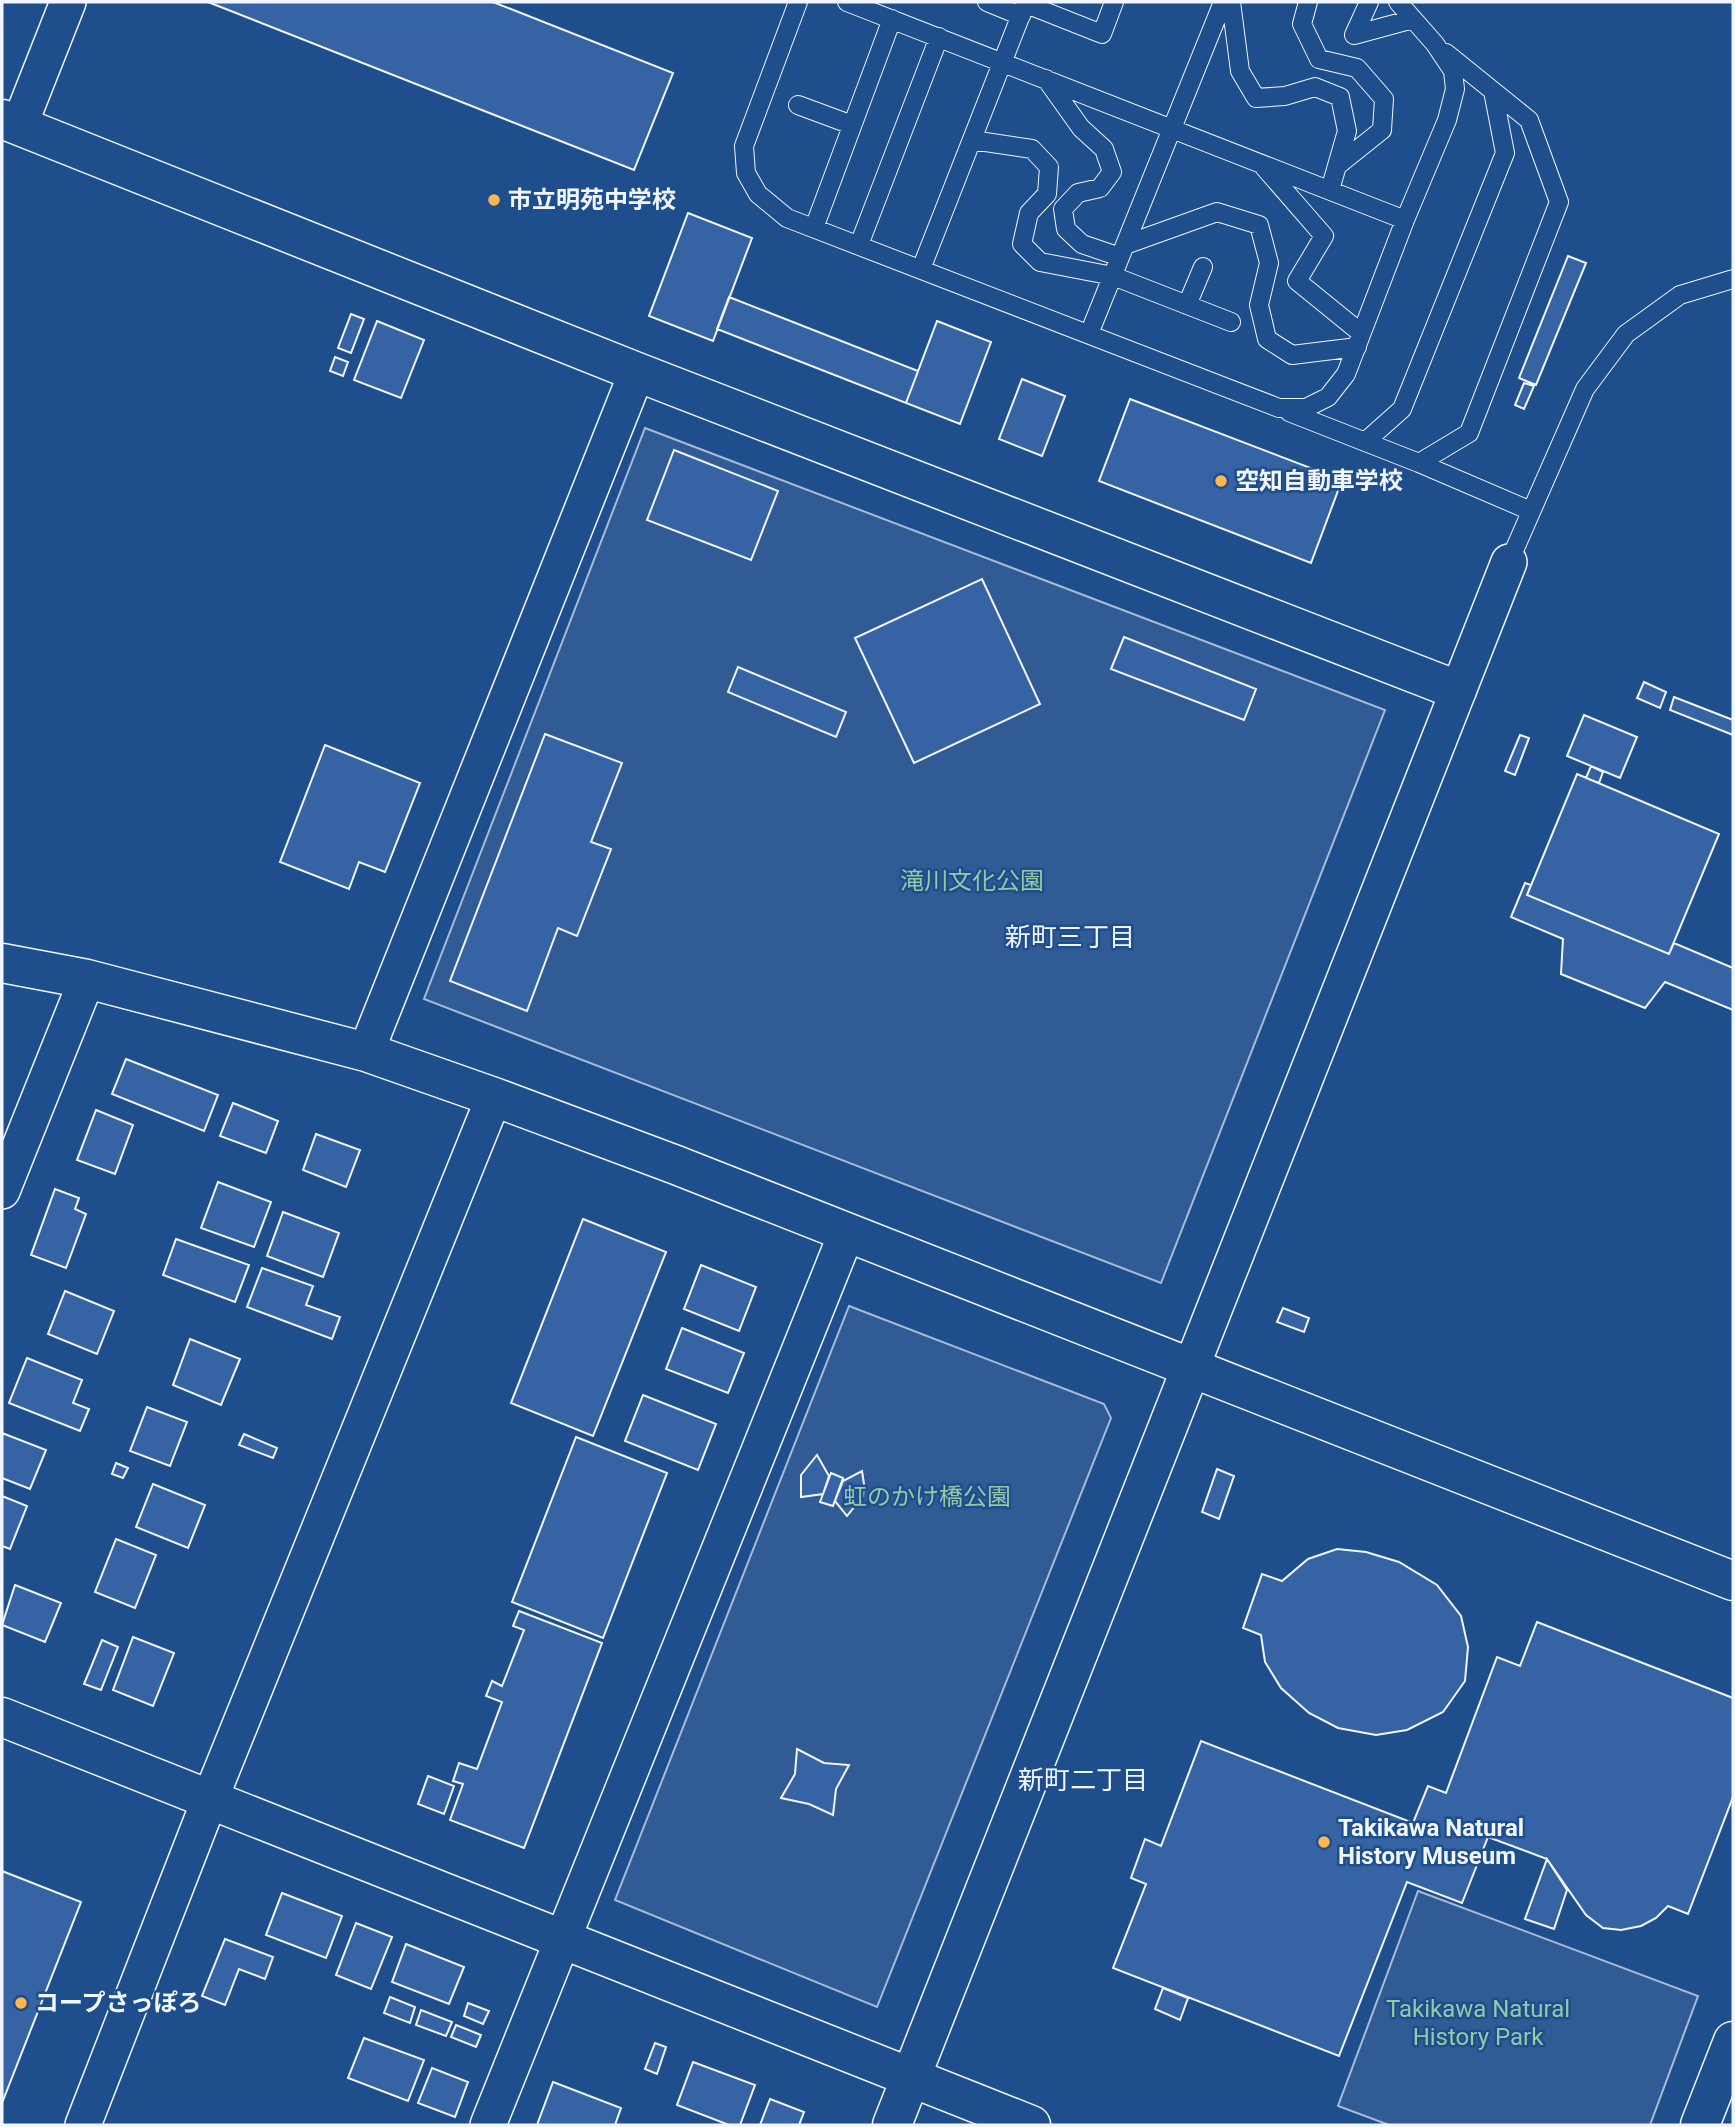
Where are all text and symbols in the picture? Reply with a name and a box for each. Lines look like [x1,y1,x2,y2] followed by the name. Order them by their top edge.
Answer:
[508,186,676,214] place label: 市立明苑中学校
[486,192,502,208] marker: 市立明苑中学校
[1235,467,1403,495] place label: 空知自動車学校
[1213,473,1229,489] marker: 空知自動車学校
[900,867,1044,895] park label: 滝川文化公園
[1005,922,1135,952] district label: 新町三丁目
[843,1483,1011,1511] park label: 虹のかけ橋公園
[1018,1765,1148,1795] district label: 新町二丁目
[1338,1814,1524,1870] place label: Takikawa Natural History Museum
[1316,1834,1332,1850] marker: Takikawa Natural History Museum
[35,1989,202,2017] place label: コープさっぽろ
[13,1995,29,2011] marker: コープさっぽろ
[1386,1995,1570,2051] park label: Takikawa Natural History Park

